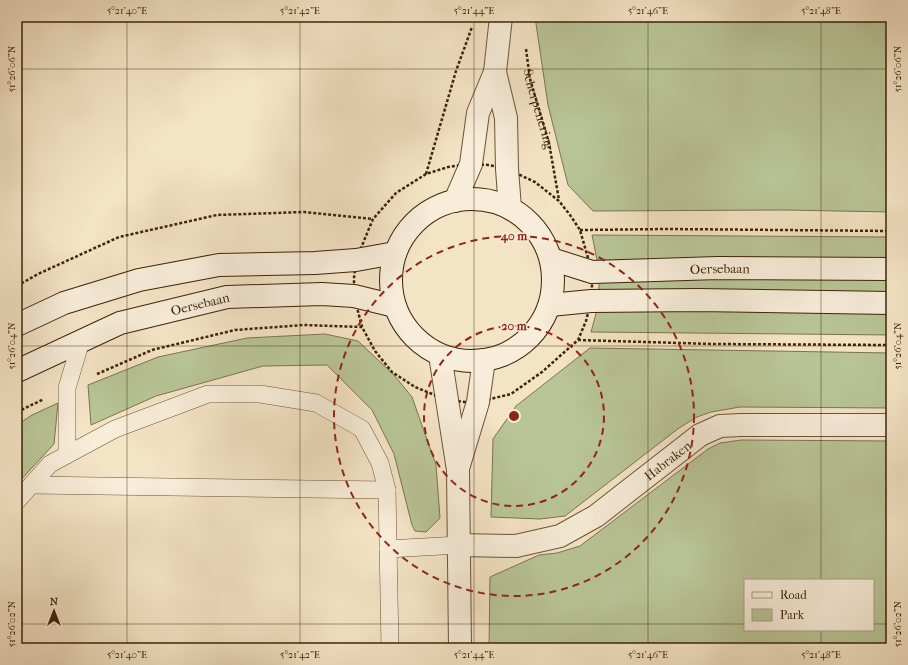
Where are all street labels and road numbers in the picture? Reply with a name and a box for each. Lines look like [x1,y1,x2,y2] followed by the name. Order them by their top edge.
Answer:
[521,68,557,152] street label: Scherpenering
[690,261,750,277] street label: Oersebaan
[169,290,231,318] street label: Oersebaan
[642,438,695,484] street label: Habraken

